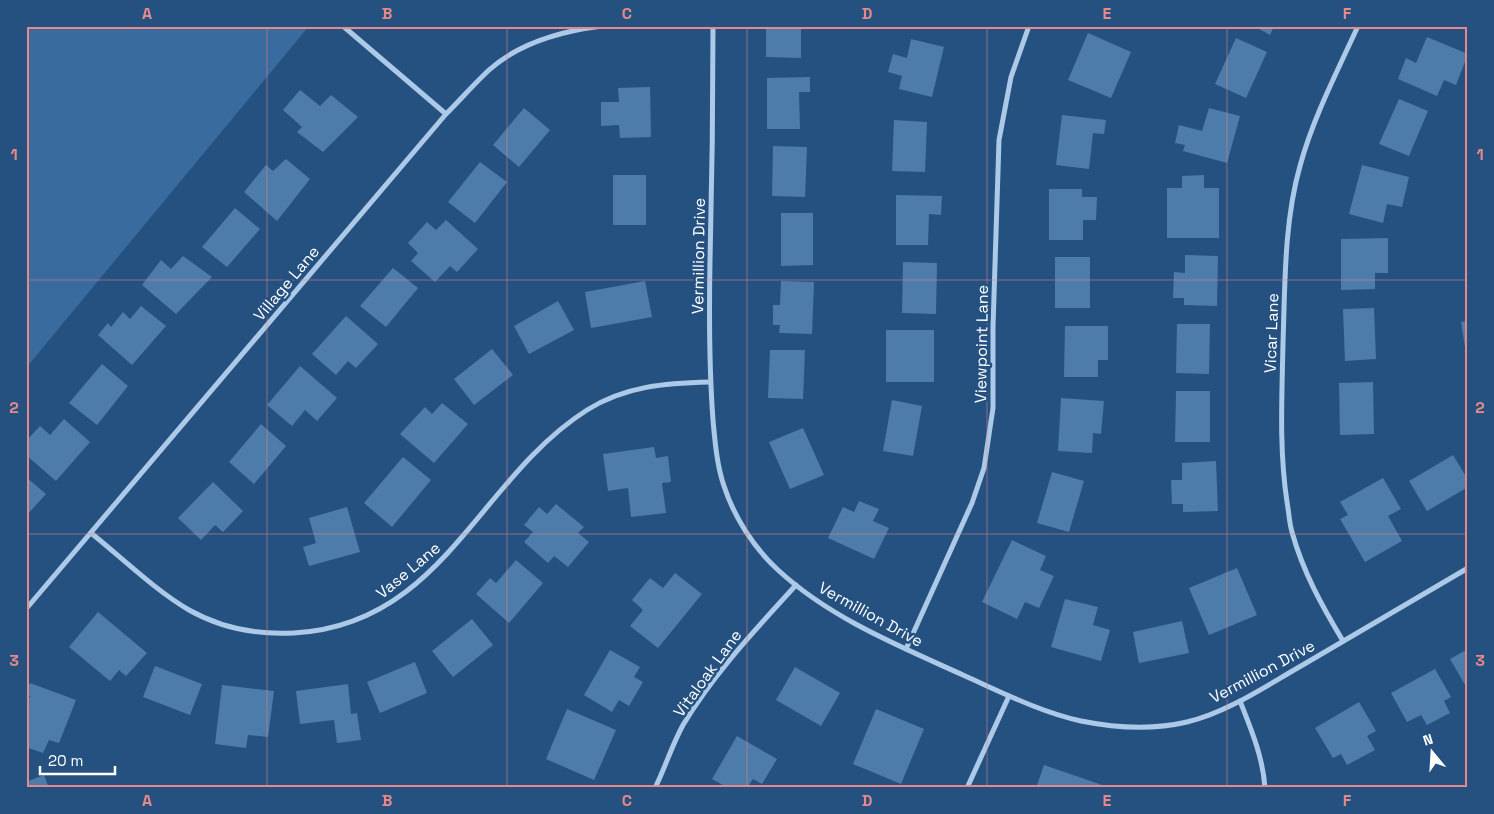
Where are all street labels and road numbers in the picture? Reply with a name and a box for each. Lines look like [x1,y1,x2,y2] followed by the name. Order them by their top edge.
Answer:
[687,198,710,314] street label: Vermillion Drive
[249,241,324,325] street label: Village Lane
[970,285,993,403] street label: Viewpoint Lane
[1260,293,1283,373] street label: Vicar Lane
[372,537,445,603] street label: Vase Lane
[815,577,927,652] street label: Vermillion Drive
[669,625,746,721] street label: Vitaloak Lane
[1206,635,1319,708] street label: Vermillion Drive

